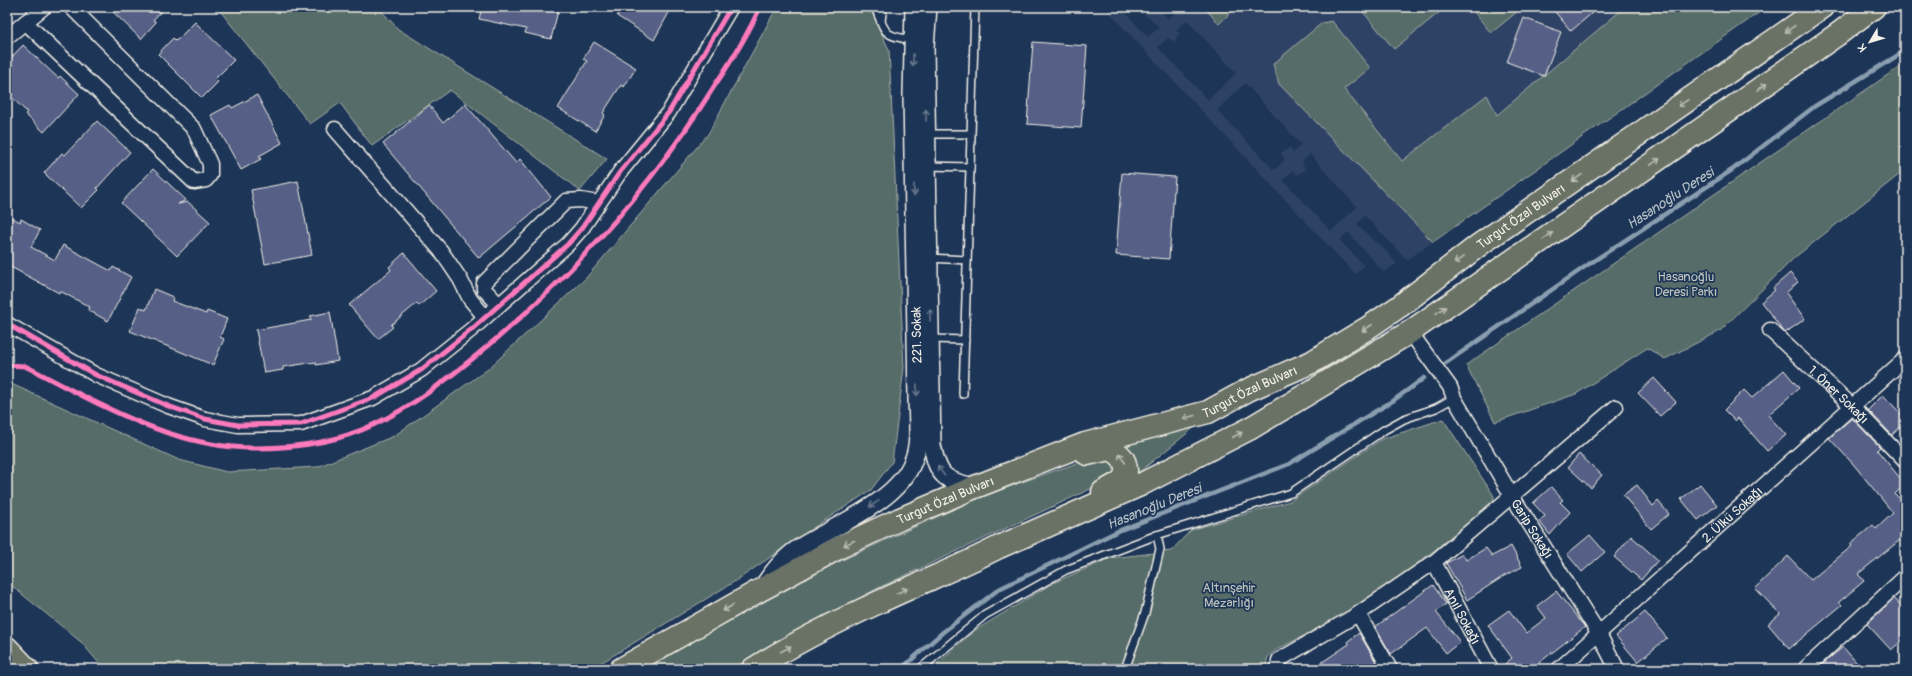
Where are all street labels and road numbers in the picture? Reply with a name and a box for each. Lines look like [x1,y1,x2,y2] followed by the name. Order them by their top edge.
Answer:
[1474,181,1568,253] street label: Turgut Özal Bulvarı
[908,306,925,363] street label: 221. Sokak
[1201,363,1300,422] street label: Turgut Özal Bulvarı
[1805,363,1871,427] street label: 1. Öner Sokağı
[895,473,996,528] street label: Turgut Özal Bulvarı
[1699,484,1766,546] street label: 2. Ülkü Sokağı
[1507,496,1556,562] street label: Garip Sokağı
[1440,585,1483,647] street label: Anıl Sokağı

